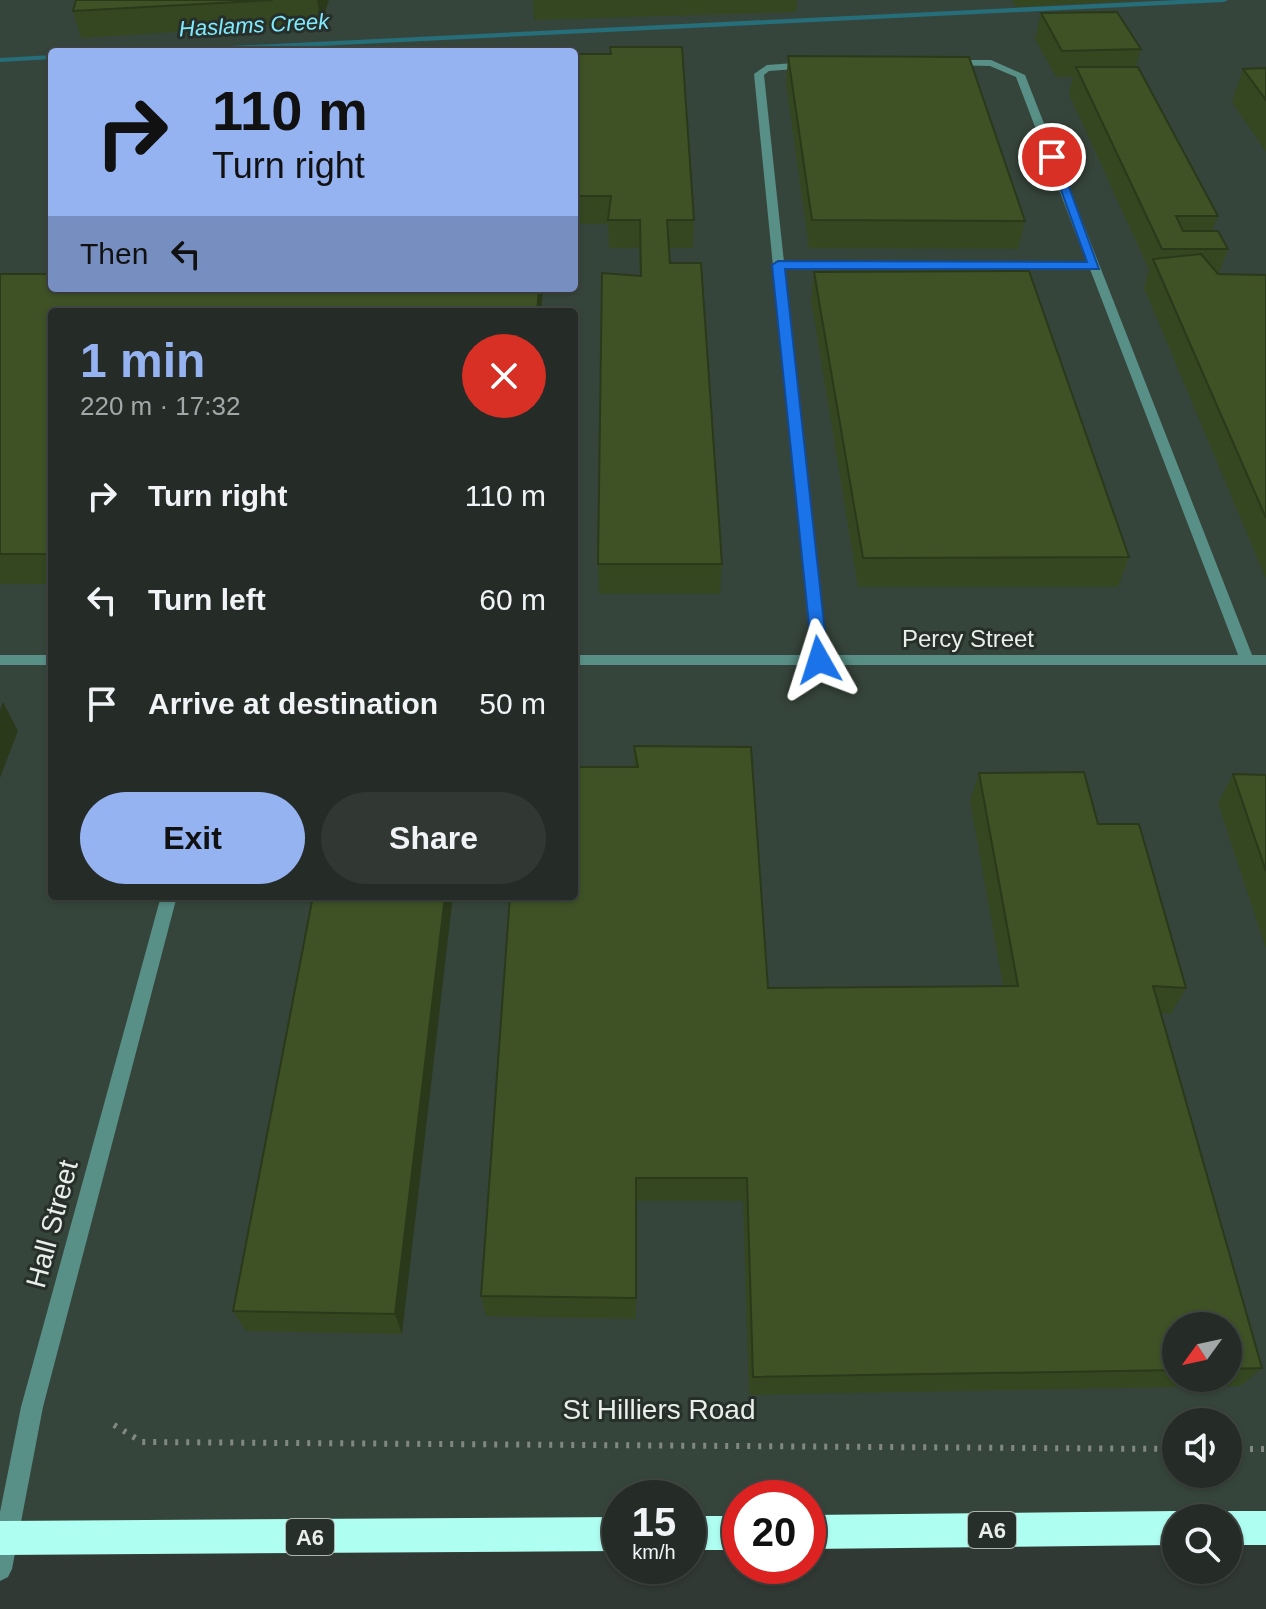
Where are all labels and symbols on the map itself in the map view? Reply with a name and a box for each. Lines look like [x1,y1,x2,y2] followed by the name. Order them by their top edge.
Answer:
[178,9,331,41] water label: Haslams Creek
[1018,123,1086,191] pin
[777,618,861,702] position arrow
[902,625,1034,652] street label: Percy Street
[20,1157,84,1291] street label: Hall Street
[1162,1312,1242,1392] north arrow
[563,1394,755,1425] street label: St Hilliers Road
[722,1480,826,1584] speed limit sign: 20
[968,1512,1016,1548] road number: A6
[286,1519,334,1555] road number: A6

